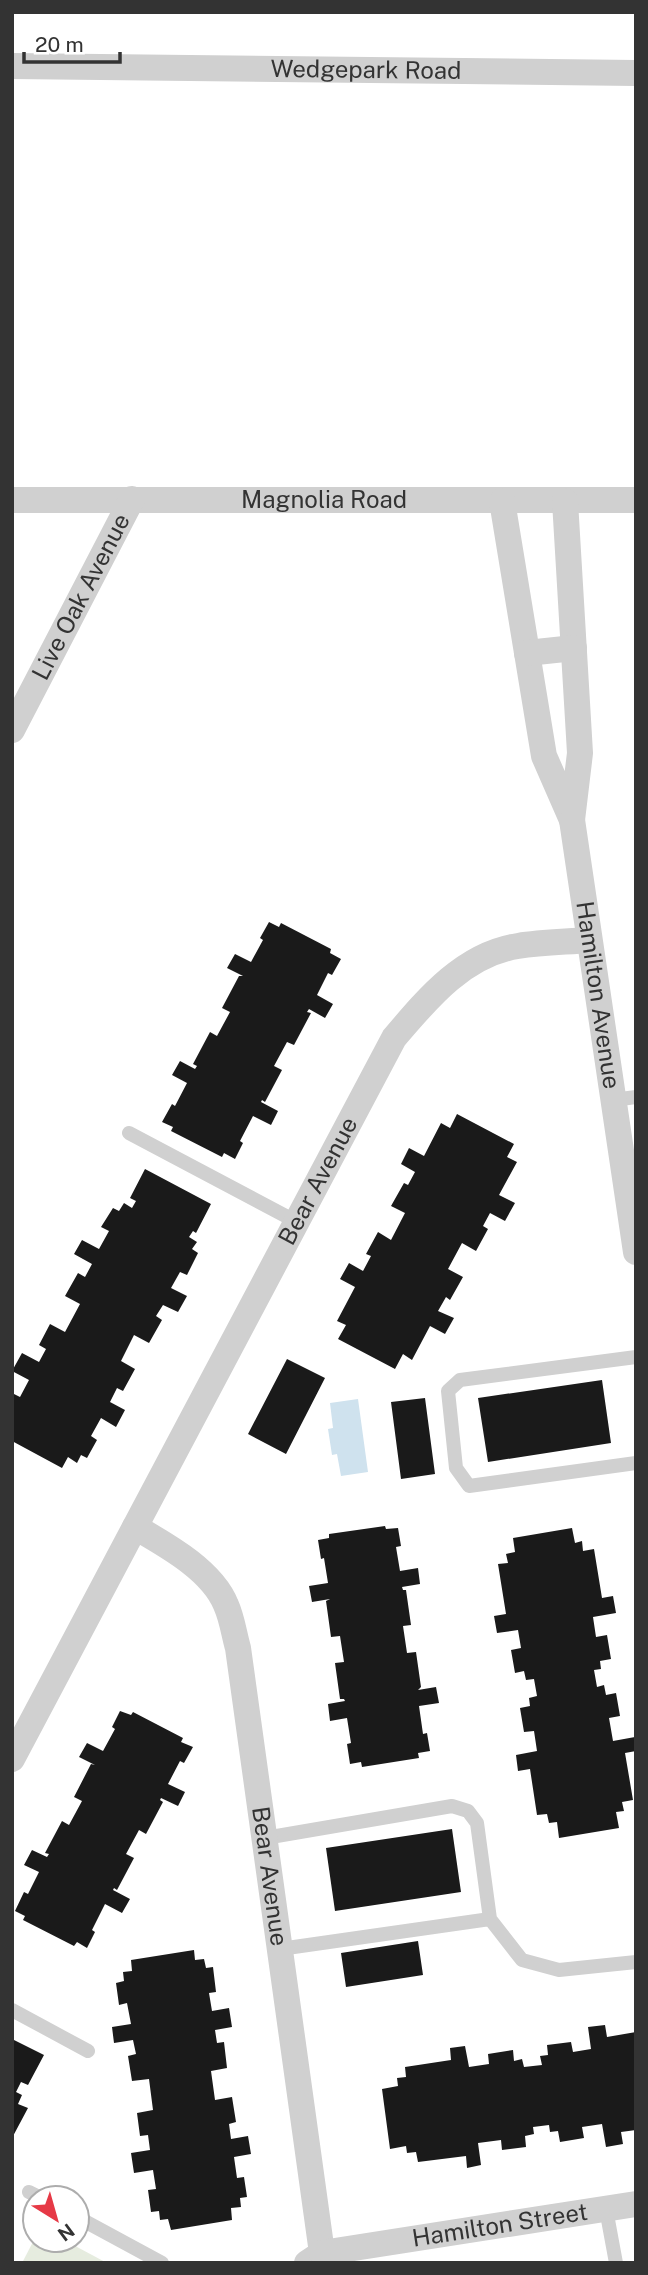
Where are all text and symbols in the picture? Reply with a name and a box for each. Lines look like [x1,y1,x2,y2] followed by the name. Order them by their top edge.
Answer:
[24,21,121,65] scale bar
[35,32,84,57] text: 20 m
[270,54,462,84] street label: Wedgepark Road
[241,485,407,513] street label: Magnolia Road
[26,509,135,684] street label: Live Oak Avenue
[571,899,627,1091] street label: Hamilton Avenue
[272,1112,363,1249] street label: Bear Avenue
[247,1804,294,1948] street label: Bear Avenue
[21,2184,91,2254] north arrow
[410,2197,589,2252] street label: Hamilton Street
[54,2219,79,2246] text: N

